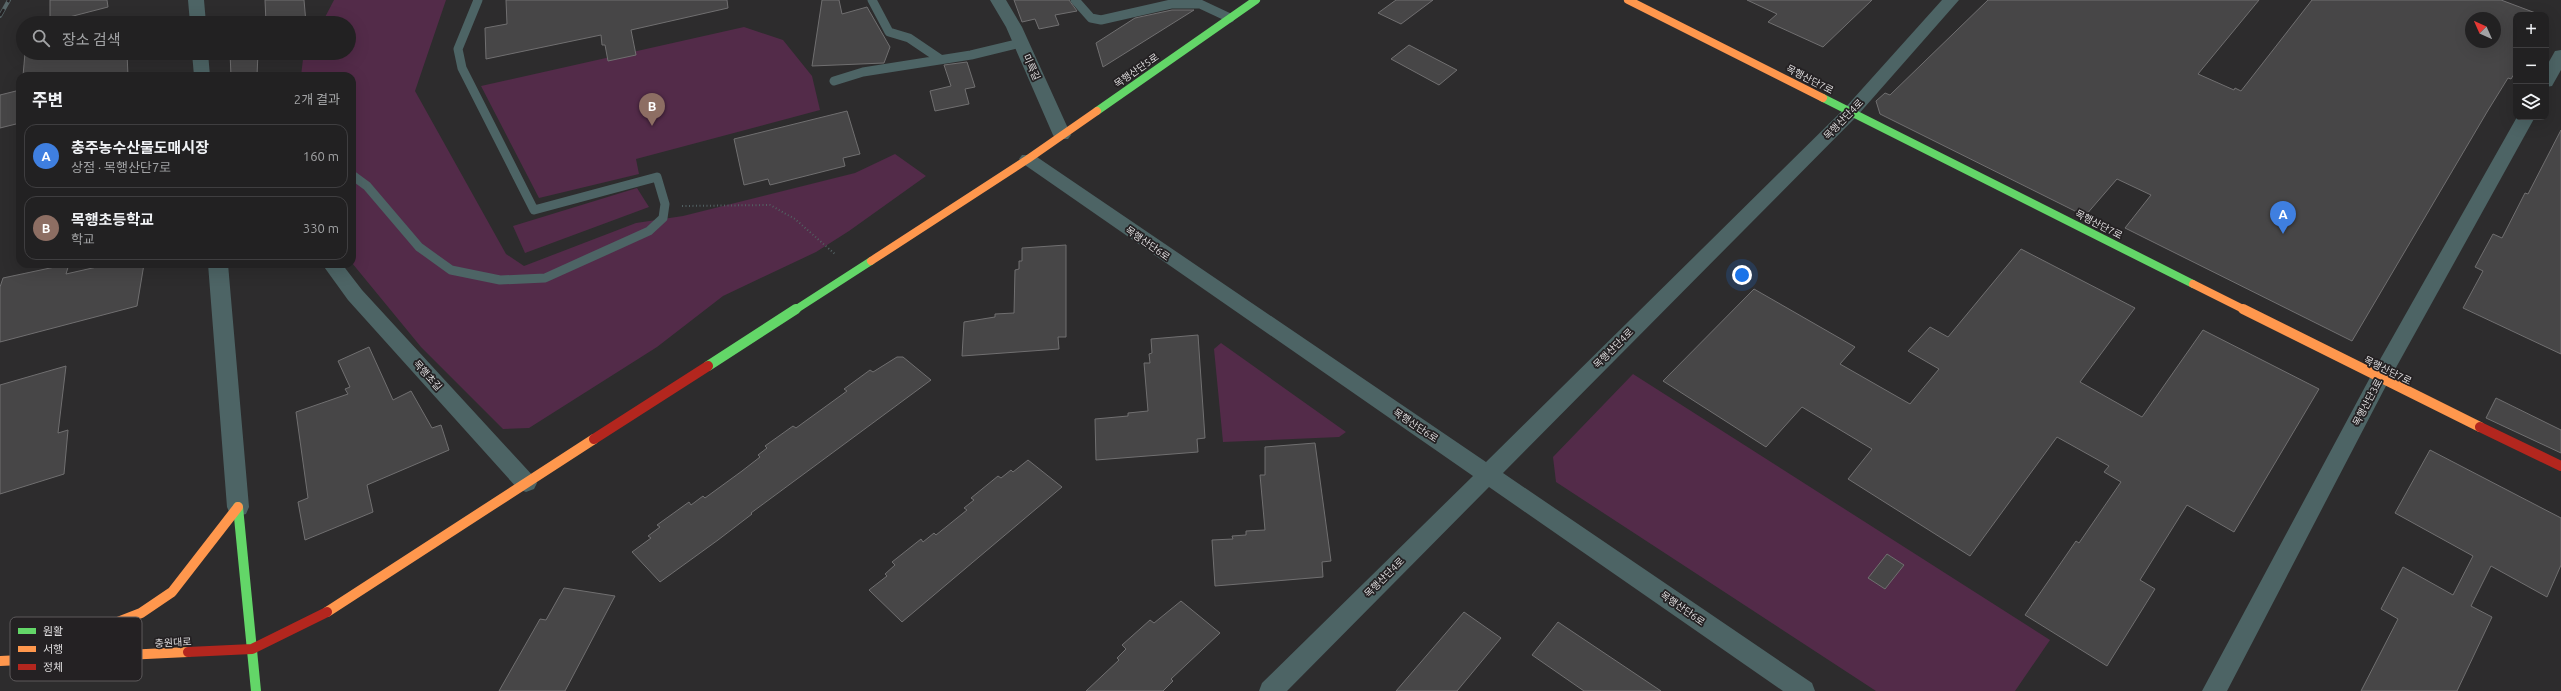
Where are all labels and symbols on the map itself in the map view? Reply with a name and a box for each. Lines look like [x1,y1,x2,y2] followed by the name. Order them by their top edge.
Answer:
[2465,12,2501,48] north arrow
[1112,51,1161,90] street label: 목행산단5로
[1021,52,1042,82] street label: 미륵길
[1784,63,1835,96] street label: 목행산단7로
[639,93,665,126] pin: B
[1821,97,1865,142] street label: 목행산단4로
[2270,201,2296,234] pin: A
[2073,208,2124,241] street label: 목행산단7로
[1123,224,1172,263] street label: 목행산단6로
[1732,265,1752,285] your location
[1591,326,1636,371] street label: 목행산단4로
[2362,354,2413,387] street label: 목행산단7로
[411,358,444,393] street label: 목행초길
[2350,377,2384,428] street label: 목행산단3로
[1391,406,1440,444] street label: 목행산단6로
[1362,555,1407,600] street label: 목행산단4로
[1658,589,1707,628] street label: 목행산단6로
[10,617,142,681] legend
[43,625,63,637] text: 원활
[154,636,192,649] street label: 충원대로
[43,643,63,655] text: 서행
[43,661,63,673] text: 정체

